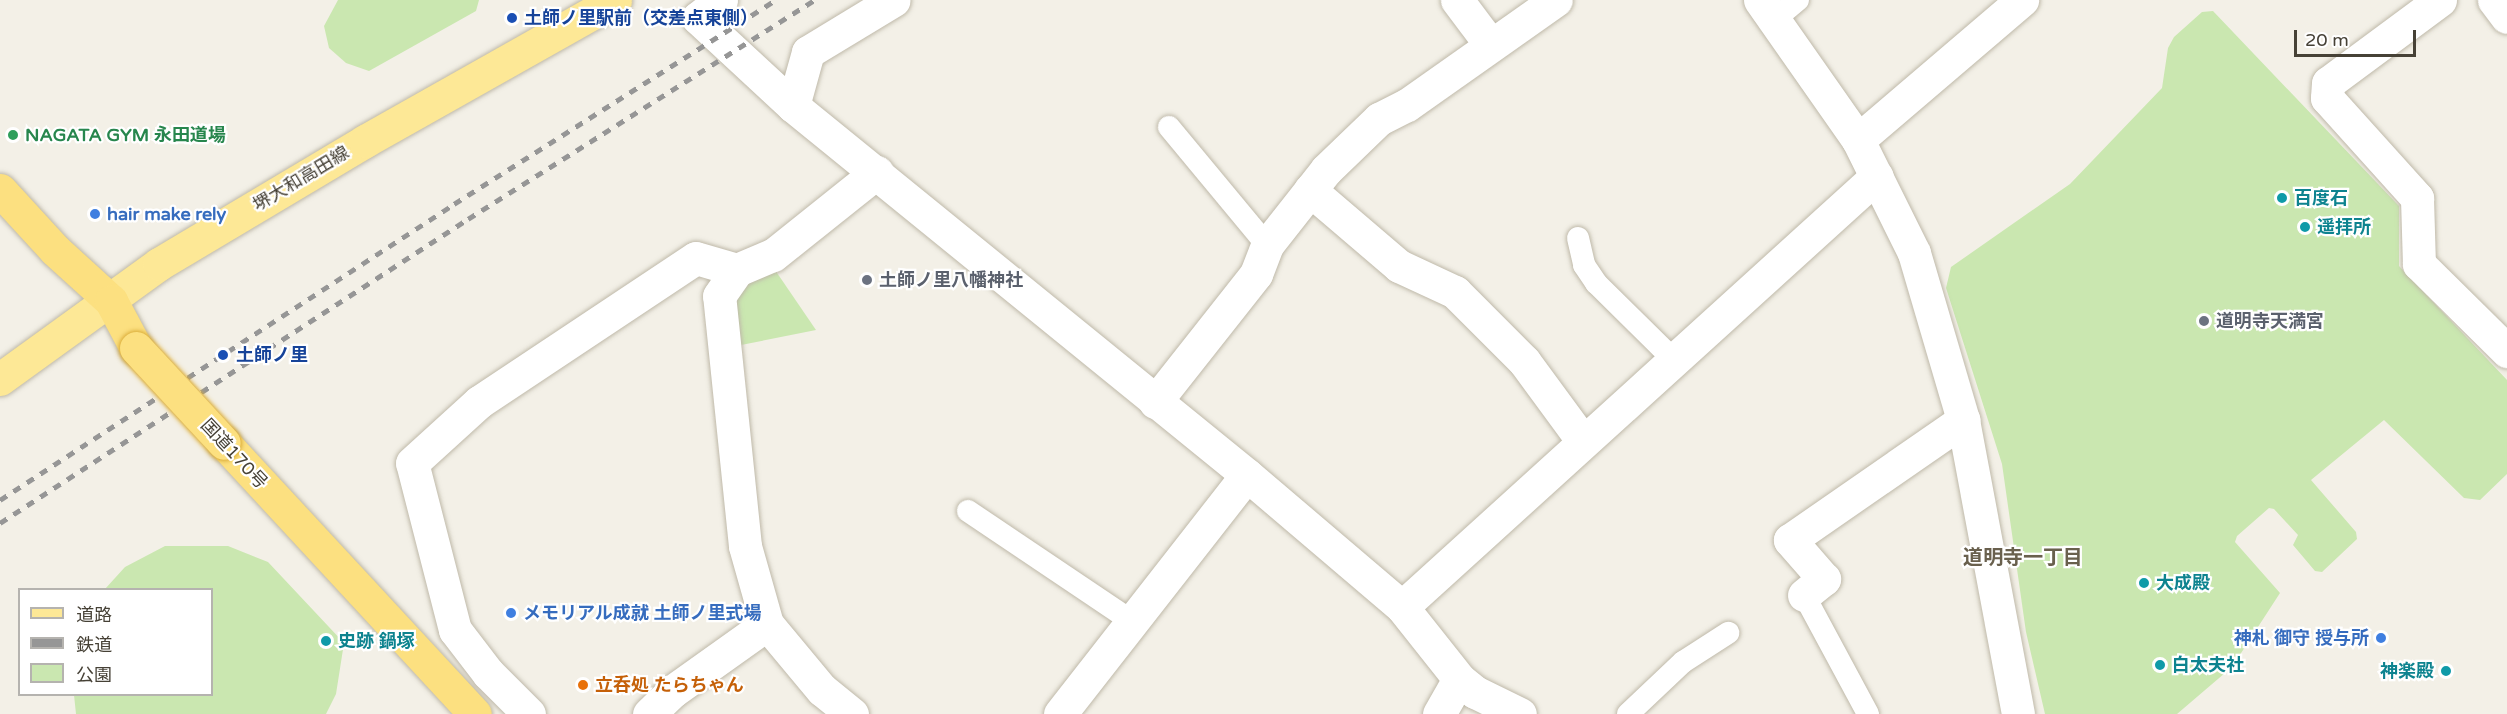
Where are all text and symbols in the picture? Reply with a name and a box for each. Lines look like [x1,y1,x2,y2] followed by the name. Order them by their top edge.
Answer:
[524,7,758,29] place label: 土師ノ里駅前（交差点東側）
[505,11,519,25] marker: 土師ノ里駅前（交差点東側）
[2297,18,2418,56] scale bar
[2305,29,2349,51] text: 20 m
[25,124,226,146] place label: NAGATA GYM 永田道場
[6,128,20,142] marker: NAGATA GYM 永田道場
[249,142,353,216] street label: 堺大和高田線
[2294,187,2348,209] place label: 百度石
[2275,191,2289,205] marker: 百度石
[107,203,226,225] place label: hair make rely
[88,207,102,221] marker: hair make rely
[2317,216,2371,238] place label: 遥拝所
[2298,220,2312,234] marker: 遥拝所
[879,269,1023,291] place label: 土師ノ里八幡神社
[860,273,874,287] marker: 土師ノ里八幡神社
[2216,310,2324,332] place label: 道明寺天満宮
[2197,314,2211,328] marker: 道明寺天満宮
[236,344,308,366] place label: 土師ノ里
[214,346,232,364] marker: 土師ノ里
[196,414,272,494] street label: 国道170号
[1963,546,2083,570] district label: 道明寺一丁目
[2156,572,2210,594] place label: 大成殿
[2137,576,2151,590] marker: 大成殿
[18,588,213,696] legend
[523,602,762,624] place label: メモリアル成就 土師ノ里式場
[76,604,112,626] text: 道路
[504,606,518,620] marker: メモリアル成就 土師ノ里式場
[2234,627,2369,649] place label: 神札 御守 授与所
[338,630,415,652] place label: 史跡 鍋塚
[2374,631,2388,645] marker: 神札 御守 授与所
[76,634,112,656] text: 鉄道
[319,634,333,648] marker: 史跡 鍋塚
[2172,654,2244,676] place label: 白太夫社
[2153,658,2167,672] marker: 白太夫社
[2380,660,2434,682] place label: 神楽殿
[76,664,112,686] text: 公園
[2439,664,2453,678] marker: 神楽殿
[595,674,744,696] place label: 立呑処 たらちゃん
[576,678,590,692] marker: 立呑処 たらちゃん

